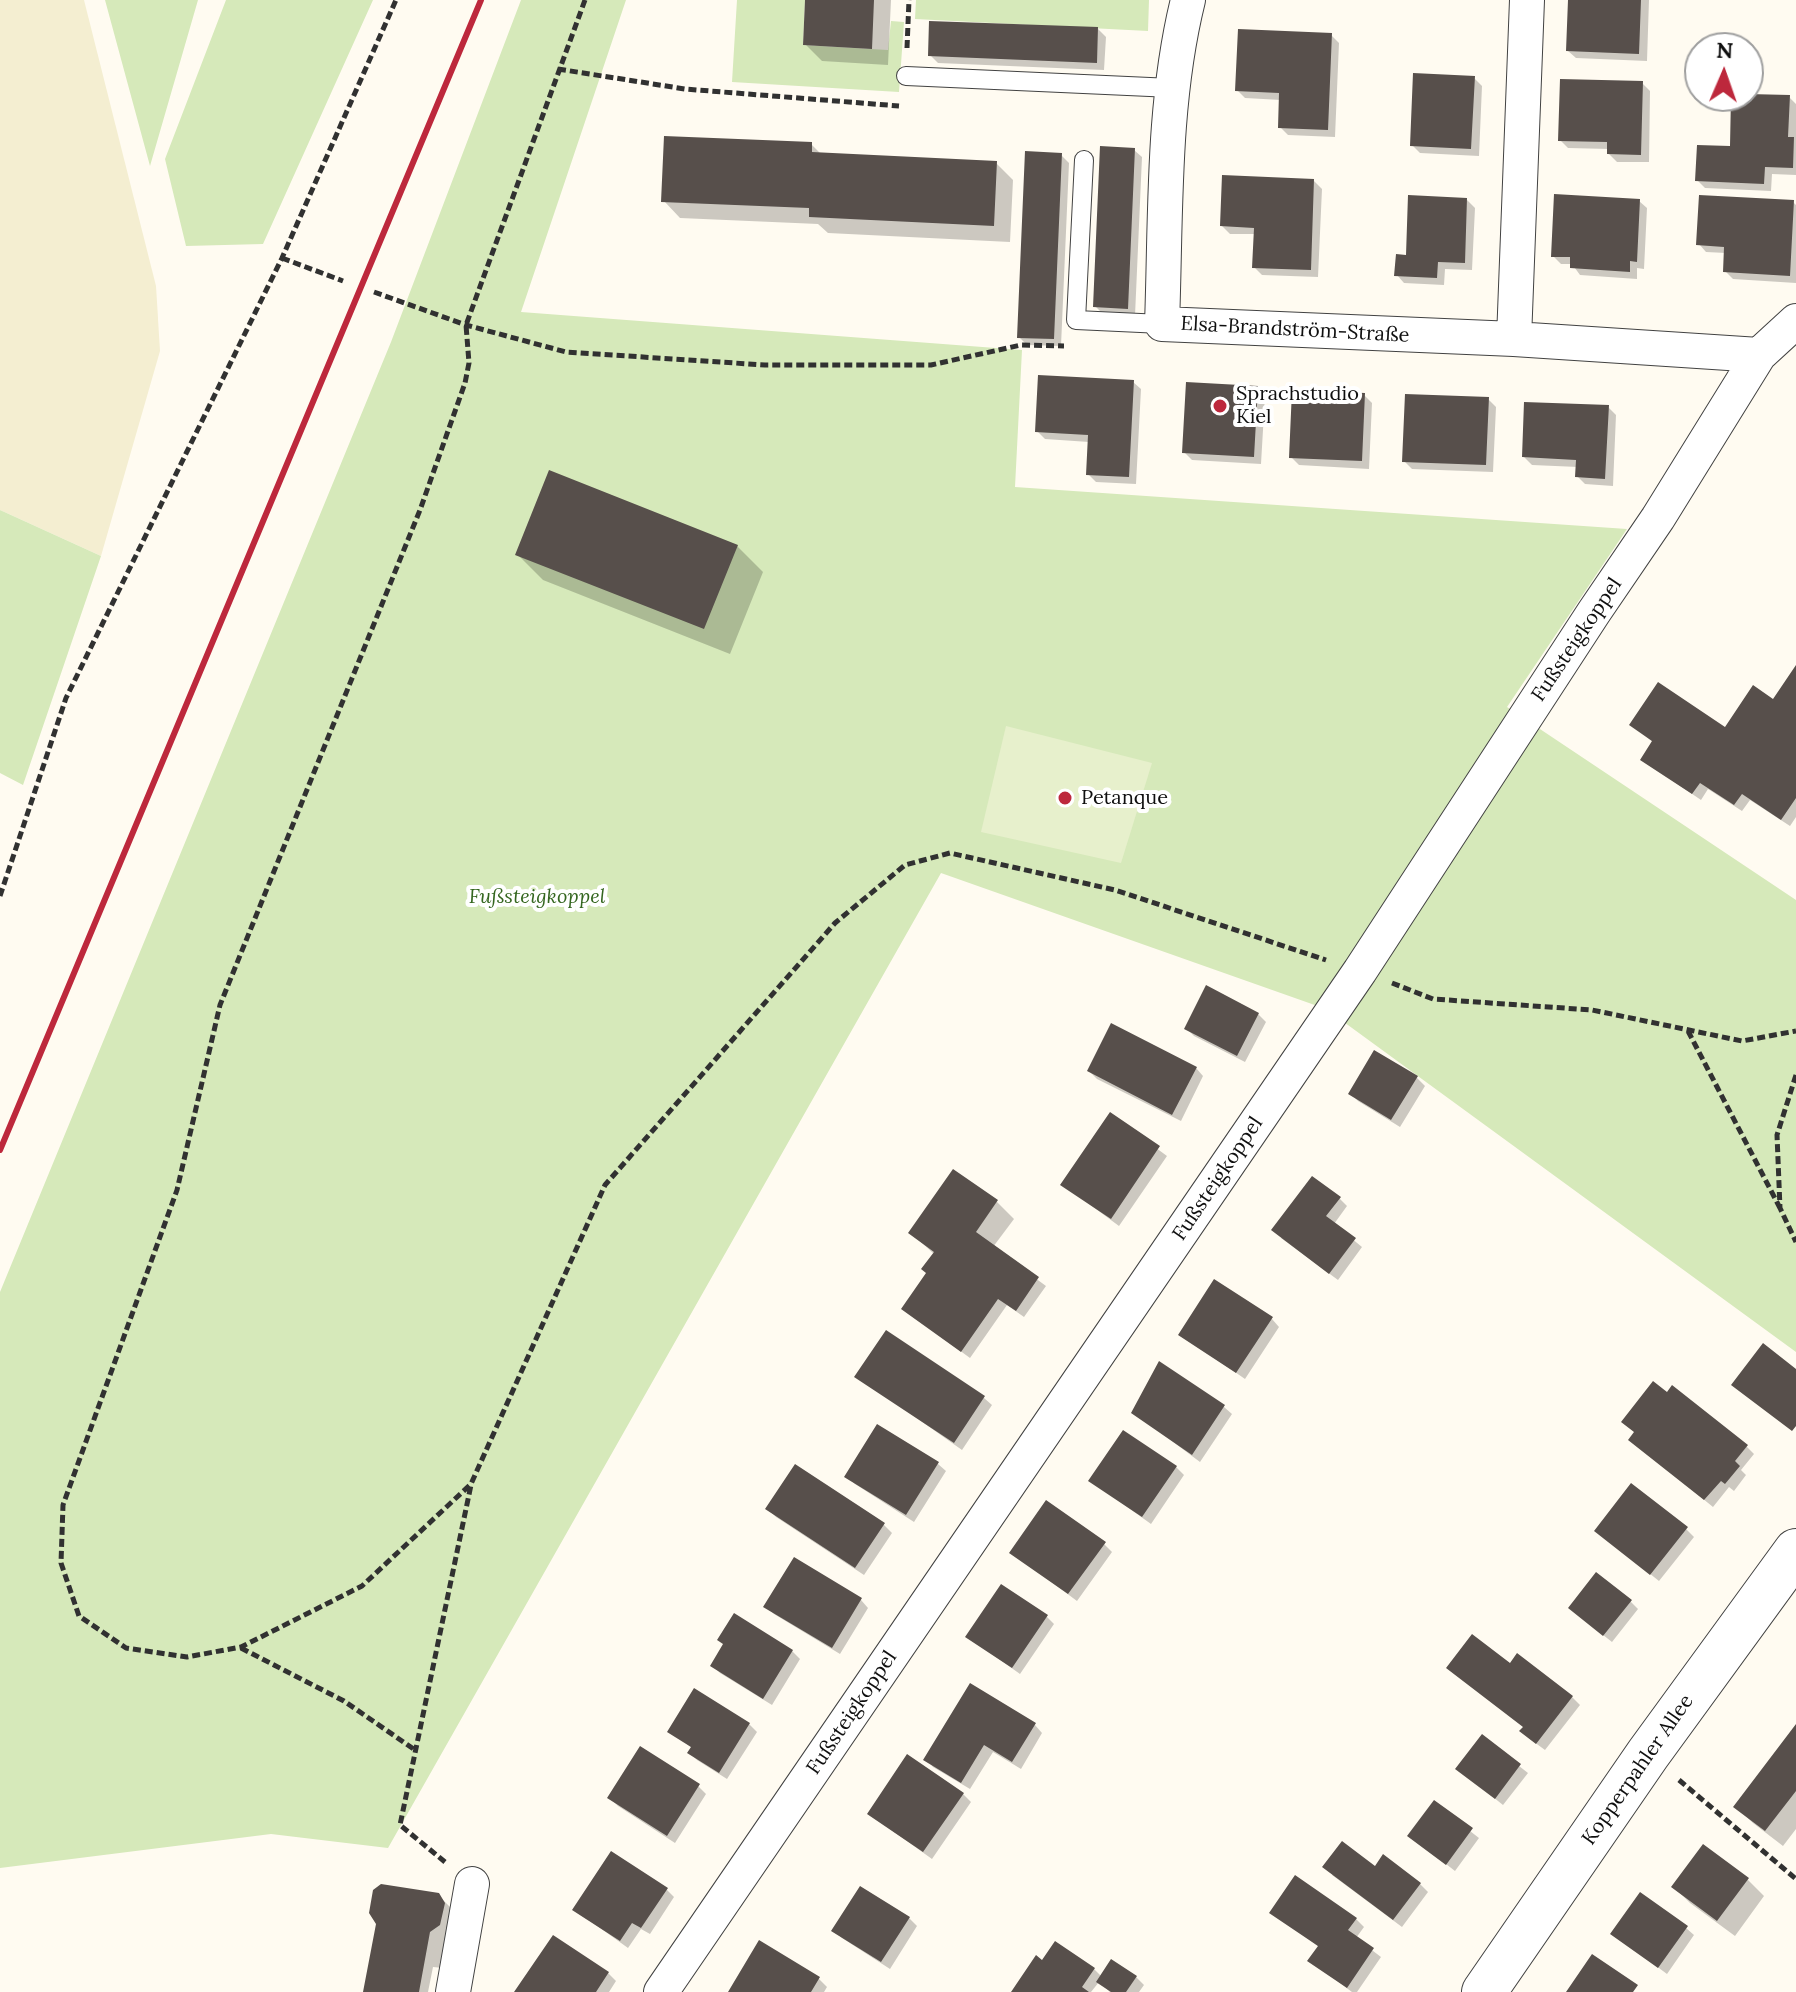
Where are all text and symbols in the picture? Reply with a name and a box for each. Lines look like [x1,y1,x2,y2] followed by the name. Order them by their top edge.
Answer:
[1684,32,1764,112] north arrow
[1716,36,1734,64] text: N
[1180,312,1410,348] street label: Elsa-Brandström-Straße
[1236,382,1359,429] place label: Sprachstudio Kiel
[1211,397,1229,415] marker: Sprachstudio Kiel
[1527,574,1627,706] street label: Fußsteigkoppel
[1081,786,1168,810] place label: Petanque
[1056,789,1074,807] marker: Petanque
[469,885,605,909] park label: Fußsteigkoppel
[1168,1113,1268,1245] street label: Fußsteigkoppel
[802,1647,902,1779] street label: Fußsteigkoppel
[1577,1690,1699,1850] street label: Kopperpahler Allee

